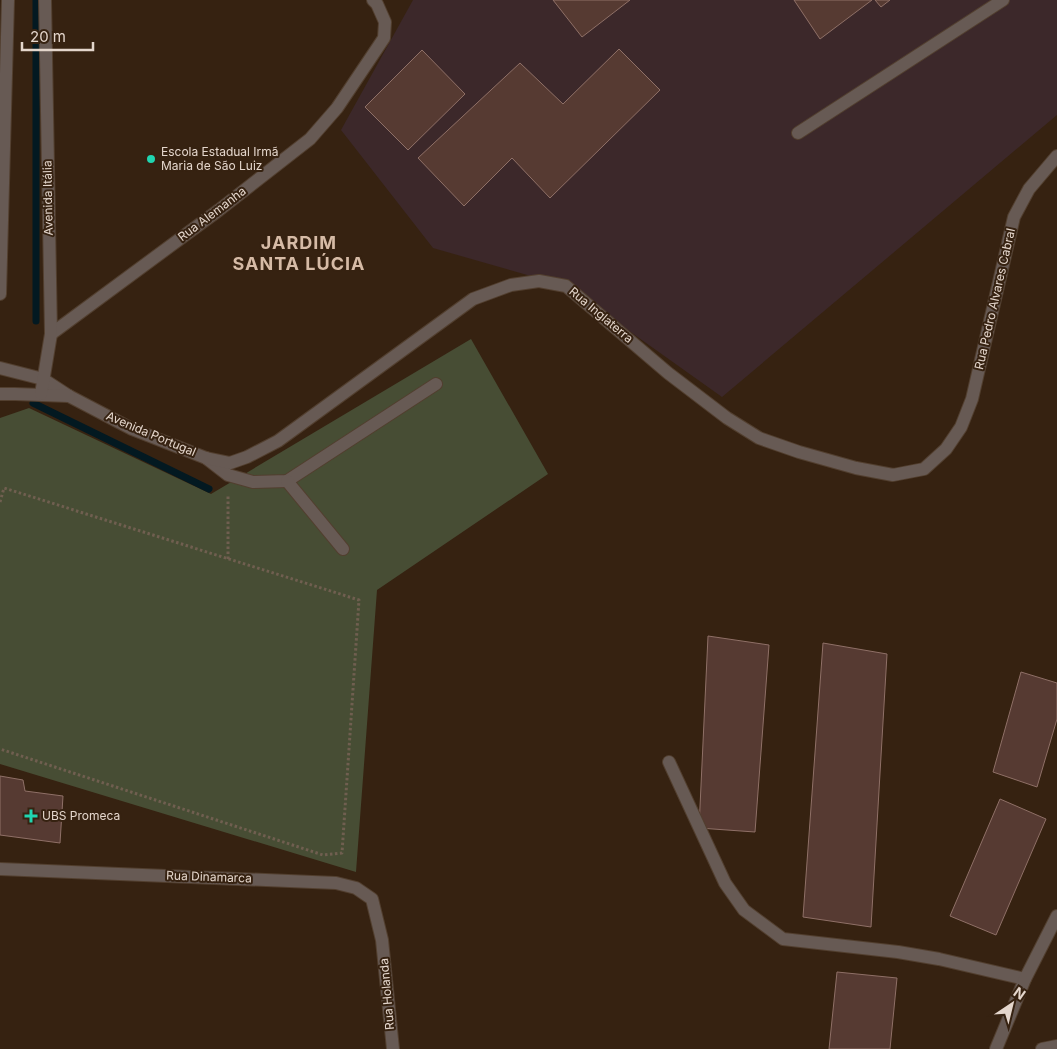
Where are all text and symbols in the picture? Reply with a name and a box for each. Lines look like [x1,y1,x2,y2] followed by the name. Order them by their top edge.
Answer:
[22,20,94,52] scale bar
[30,27,66,46] text: 20 m
[161,144,279,173] place label: Escola Estadual Irmã Maria de São Luiz
[145,153,157,165] marker: Escola Estadual Irmã Maria de São Luiz
[39,160,56,236] street label: Avenida Itália
[175,183,249,244] street label: Rua Alemanha
[971,227,1018,371] street label: Rua Pedro Alvares Cabral
[233,232,365,274] district label: JARDIM SANTA LÚCIA
[566,283,636,346] street label: Rua Inglaterra
[104,408,198,459] street label: Avenida Portugal
[42,808,120,823] place label: UBS Promeca
[24,809,38,823] marker: UBS Promeca
[166,868,252,885] street label: Rua Dinamarca
[376,958,397,1030] street label: Rua Holanda
[987,979,1037,1029] north arrow
[1010,983,1029,1003] text: N

